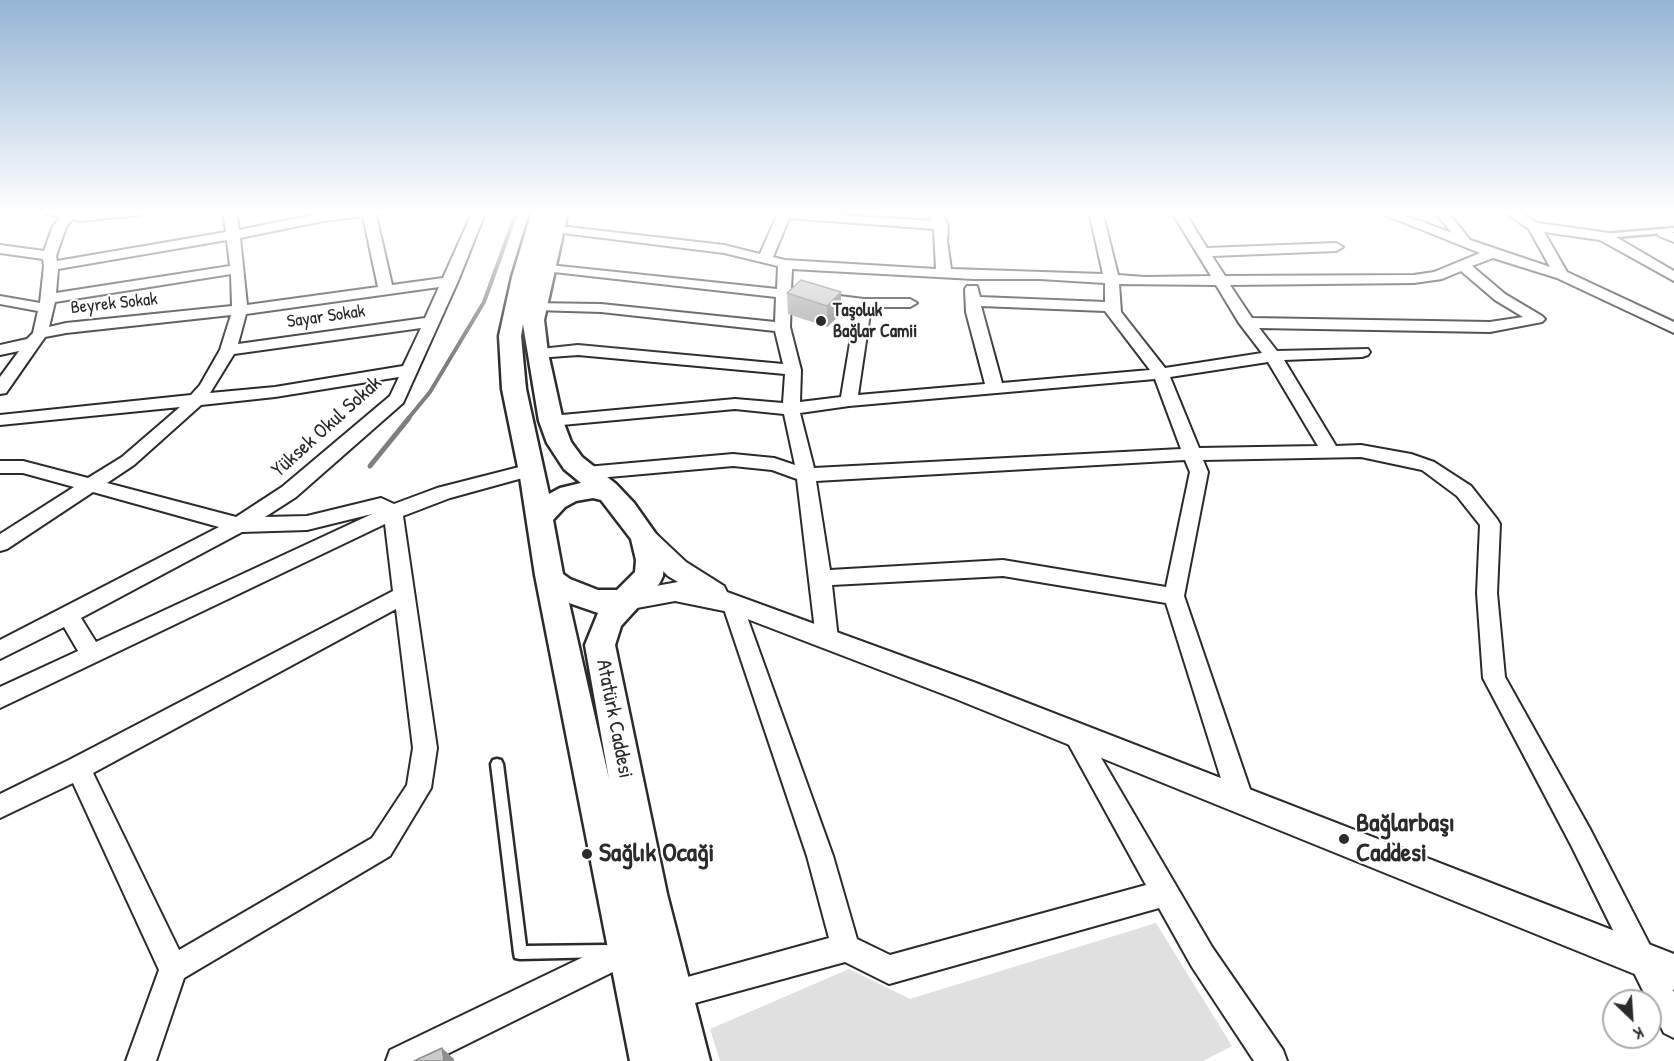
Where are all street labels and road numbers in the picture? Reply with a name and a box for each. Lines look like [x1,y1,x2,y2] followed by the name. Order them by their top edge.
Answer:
[70,289,158,319] street label: Beyrek Sokak
[286,301,366,333] street label: Sayar Sokak
[267,371,387,483] street label: Yüksek Okul Sokak
[590,658,638,780] street label: Atatürk Caddesi

